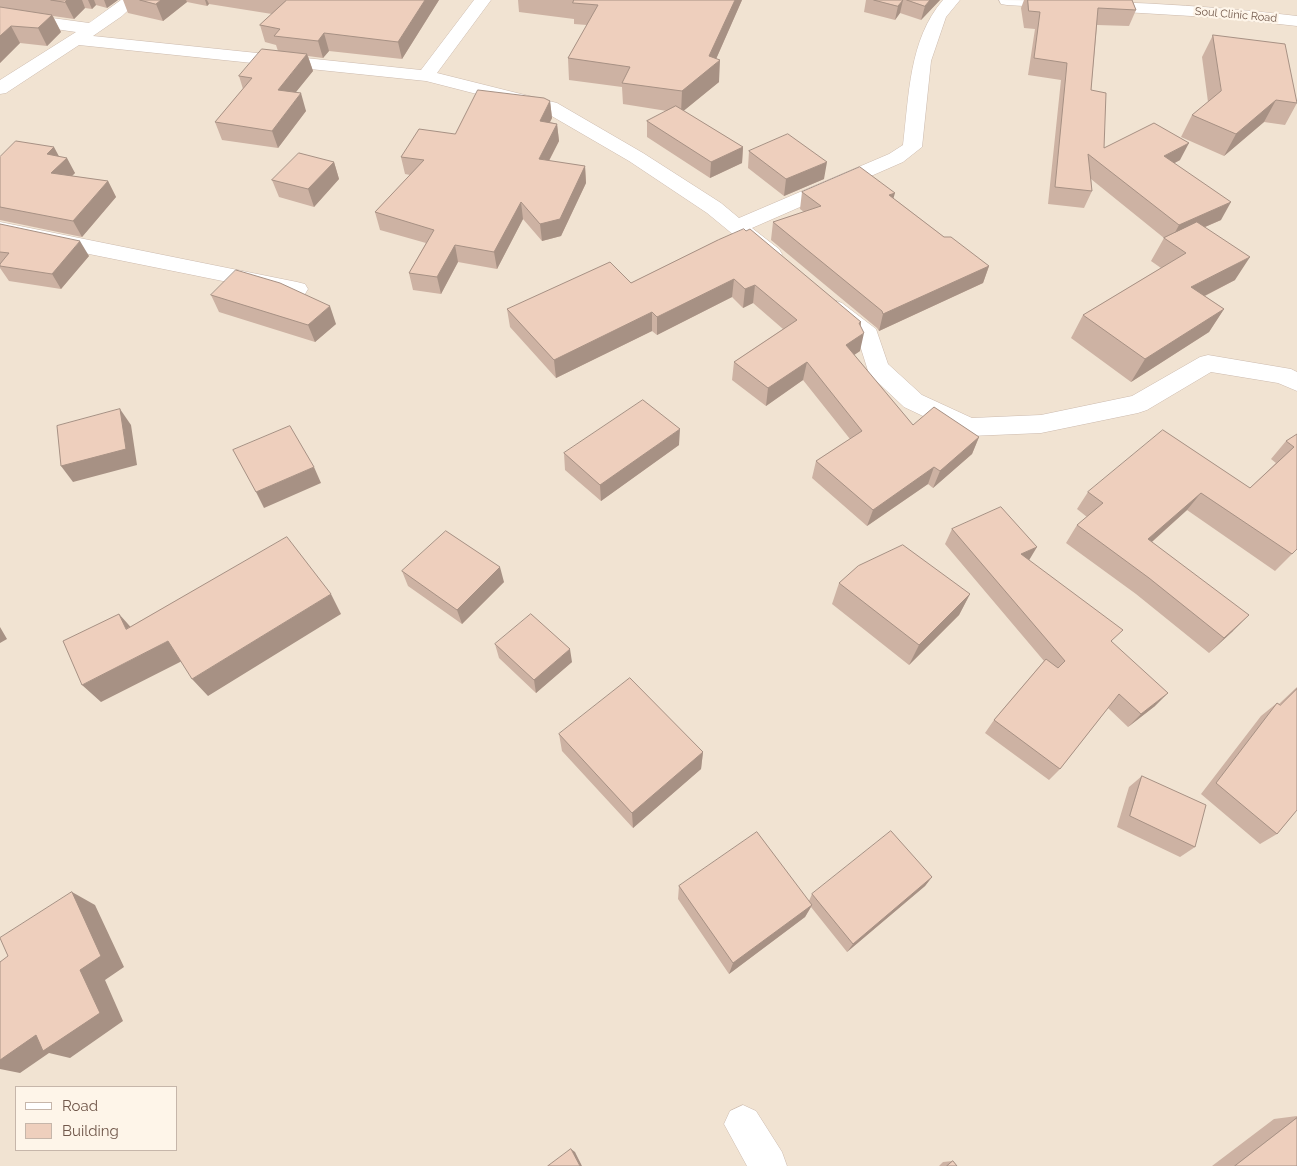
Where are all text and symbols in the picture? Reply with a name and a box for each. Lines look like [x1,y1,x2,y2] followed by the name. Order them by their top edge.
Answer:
[1194,5,1278,25] street label: Soul Clinic Road
[15,1086,178,1151] legend
[62,1097,98,1115] text: Road
[62,1122,119,1140] text: Building

